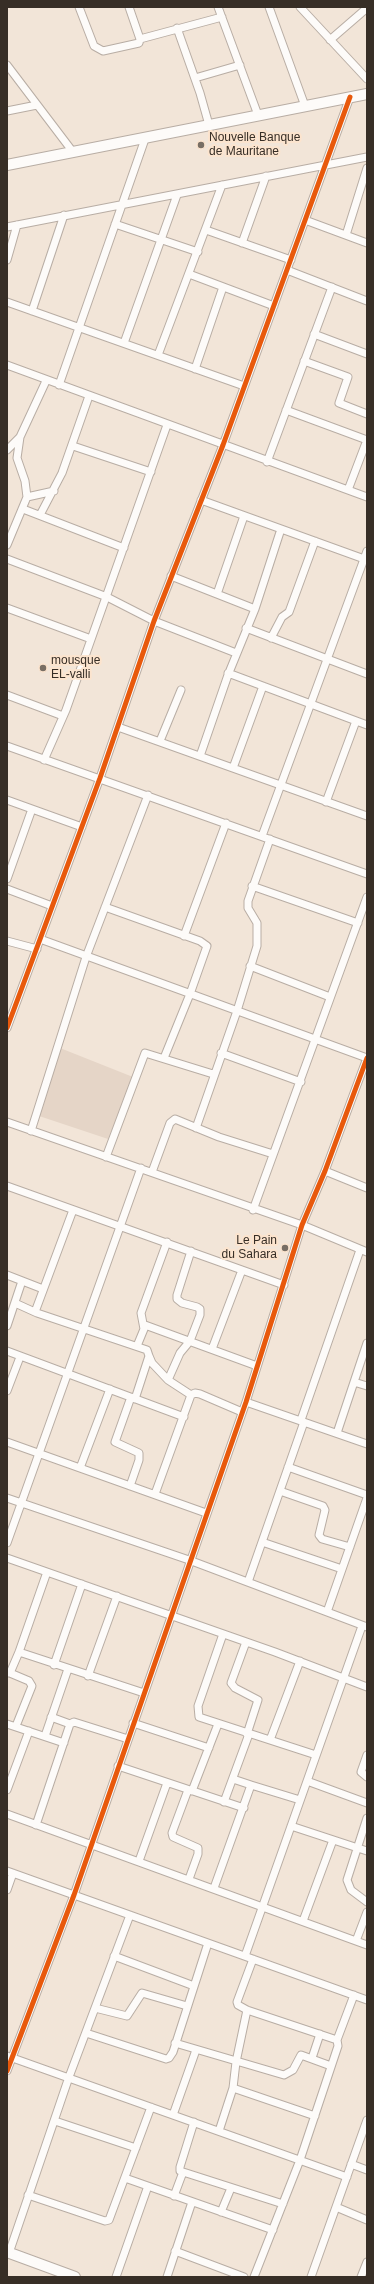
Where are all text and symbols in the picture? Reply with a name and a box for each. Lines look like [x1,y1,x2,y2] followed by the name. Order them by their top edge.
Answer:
[209,131,300,159] place label: Nouvelle Banque de Mauritane
[196,140,206,150] marker: Nouvelle Banque de Mauritane
[51,654,100,682] place label: mousque EL-valli
[38,663,48,673] marker: mousque EL-valli
[222,1234,277,1262] place label: Le Pain du Sahara
[280,1243,290,1253] marker: Le Pain du Sahara

